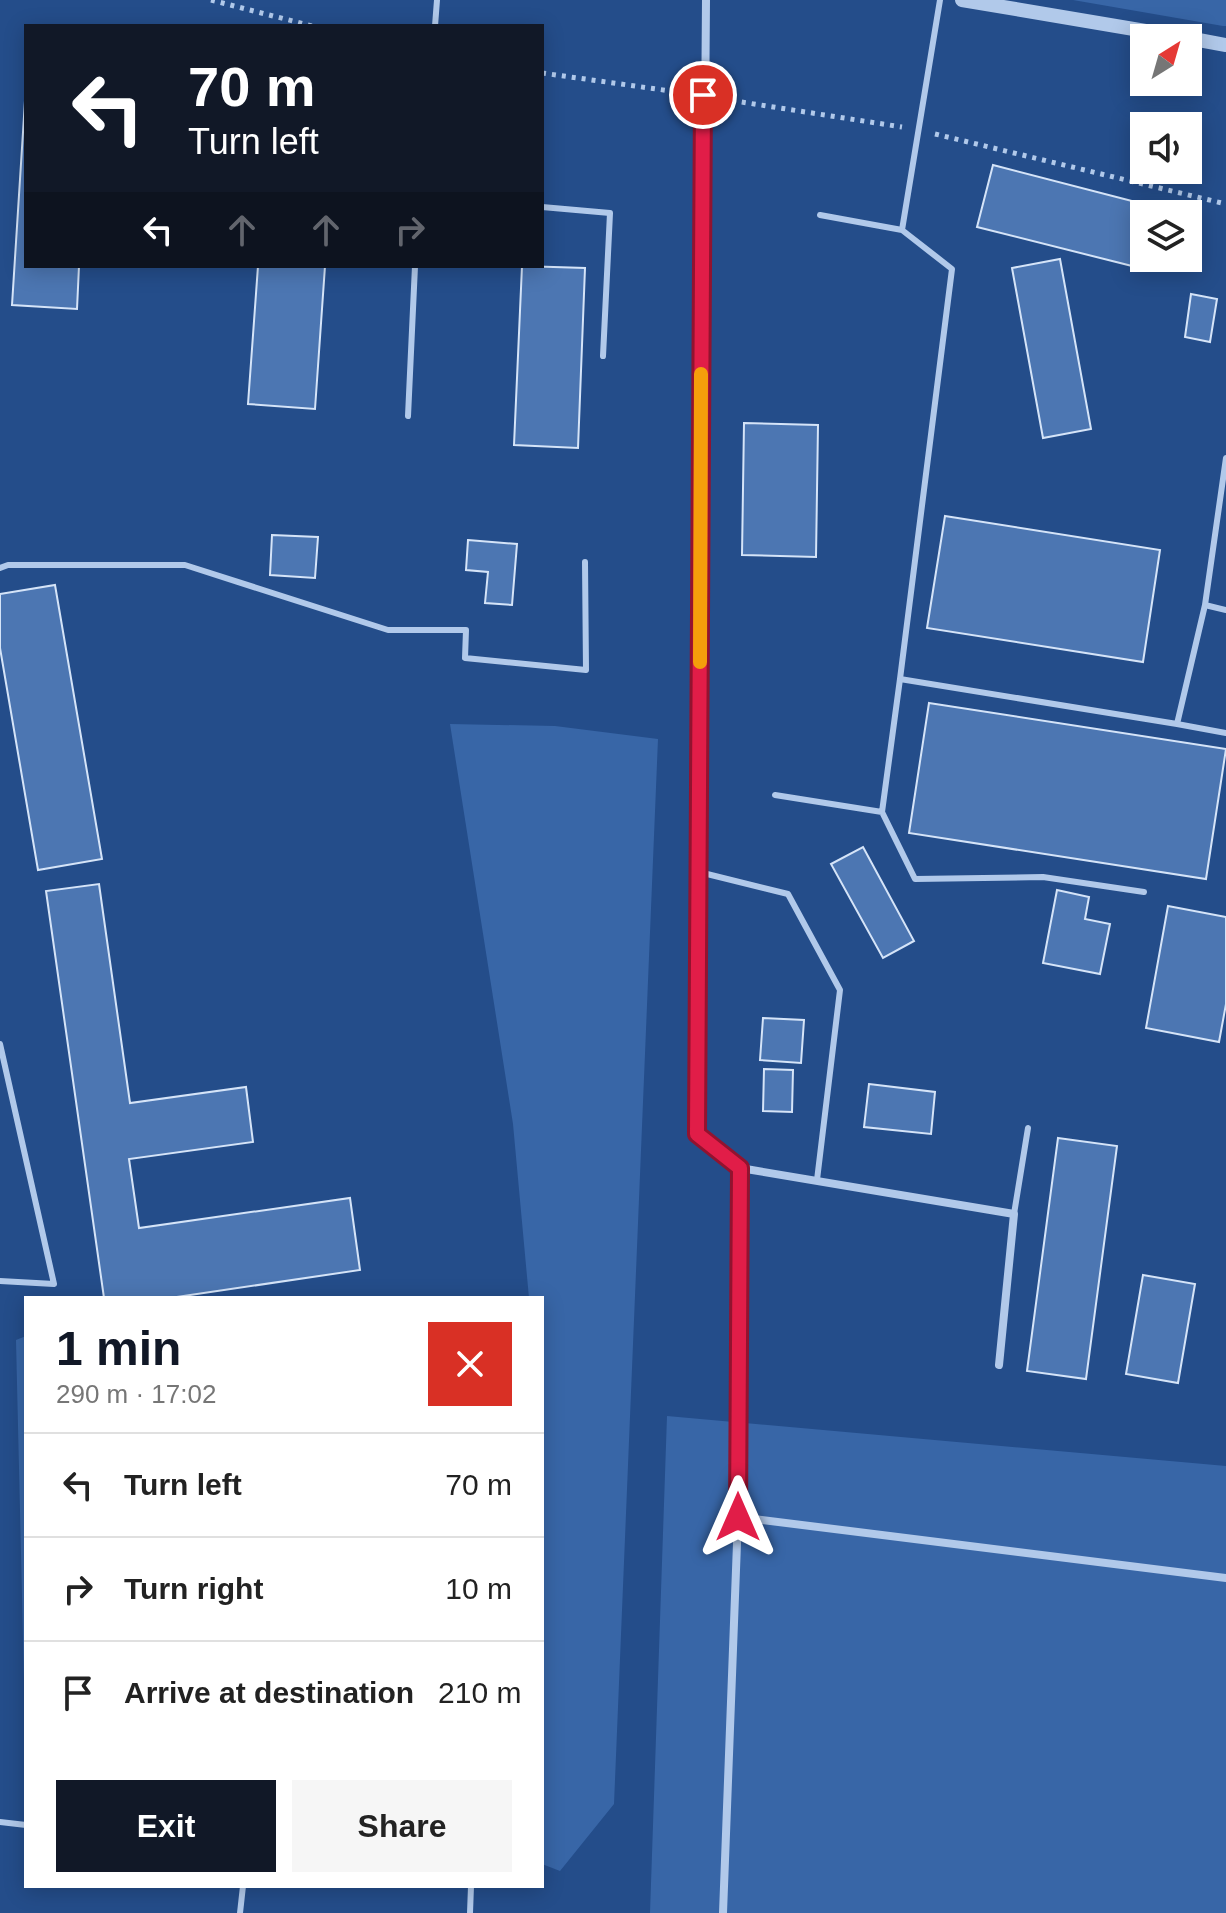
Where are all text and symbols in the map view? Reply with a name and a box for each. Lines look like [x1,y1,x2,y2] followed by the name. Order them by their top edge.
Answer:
[1130,24,1202,96] north arrow
[1130,24,1202,272] map controls
[188,55,316,118] text: 70 m
[56,56,160,160] icon: left
[669,61,737,129] pin
[681,73,725,117] icon: arrive
[1130,112,1202,184] button: sound
[188,121,319,162] text: Turn left
[1130,200,1202,272] button: layers
[136,208,180,252] icon: left
[220,208,264,252] icon: ahead
[304,208,348,252] icon: ahead
[388,208,432,252] icon: right
[56,1322,181,1375] text: 1 min
[428,1322,512,1406] button: close
[56,1379,216,1409] text: 290 m · 17:02
[56,1463,100,1507] icon: left
[124,1468,242,1501] text: Turn left
[445,1468,512,1501] text: 70 m
[696,1475,780,1559] position arrow
[56,1567,100,1611] icon: right
[124,1572,263,1605] text: Turn right
[445,1572,512,1605] text: 10 m
[56,1671,100,1715] icon: arrive
[124,1676,414,1709] text: Arrive at destination
[438,1676,521,1709] text: 210 m
[56,1780,276,1872] button: Exit
[292,1780,512,1872] button: Share

